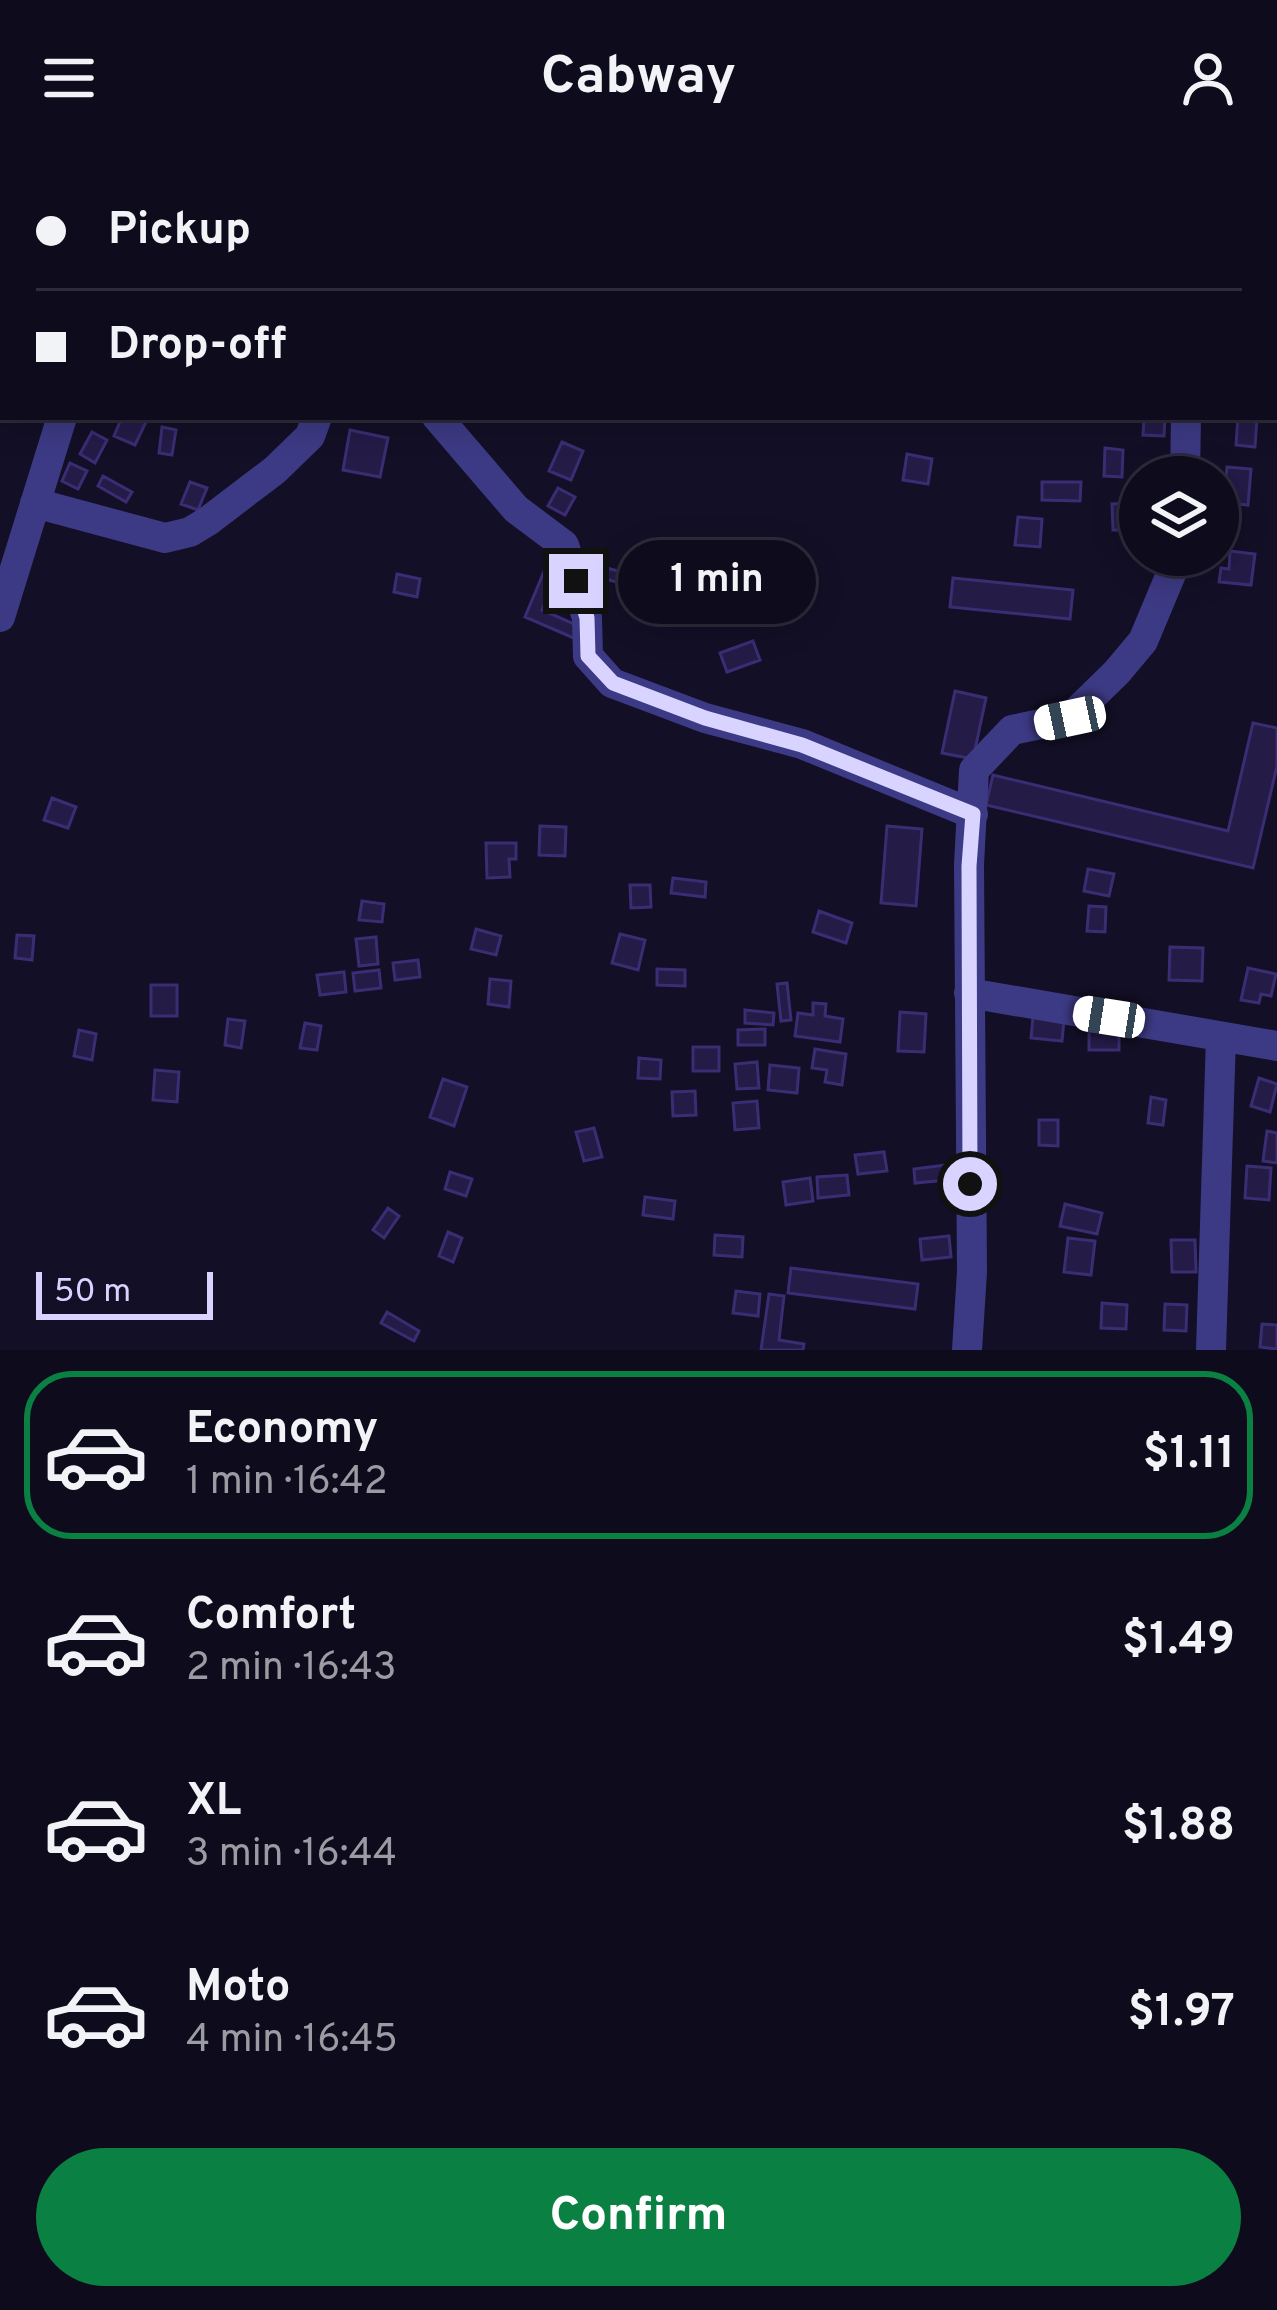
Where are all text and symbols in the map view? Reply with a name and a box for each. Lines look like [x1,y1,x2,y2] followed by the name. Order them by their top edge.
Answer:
[541,44,736,113] text: Cabway
[36,45,102,111] icon: menu
[1175,45,1241,111] icon: person
[108,203,251,260] text: Pickup
[108,318,287,375] text: Drop-off
[1119,456,1239,576] map controls
[1119,456,1239,576] button: layers
[618,539,816,623] callout: 1 min
[549,554,603,608] route end
[670,557,764,606] text: 1 min
[1031,693,1109,743] car
[1071,994,1147,1040] car
[943,1157,997,1211] route start
[36,1266,213,1319] scale bar
[54,1272,131,1314] text: 50 m
[42,1401,150,1509] icon: car
[186,1402,378,1459] text: Economy
[1143,1427,1235,1484] text: $1.11
[186,1459,388,1508] text: 1 min · 16:42
[42,1587,150,1695] icon: car
[186,1588,356,1645] text: Comfort
[1122,1613,1235,1670] text: $1.49
[186,1645,397,1694] text: 2 min · 16:43
[42,1773,150,1881] icon: car
[186,1774,241,1831] text: XL
[1122,1799,1235,1856] text: $1.88
[186,1831,397,1880] text: 3 min · 16:44
[42,1959,150,2067] icon: car
[186,1960,290,2017] text: Moto
[1128,1985,1235,2042] text: $1.97
[186,2017,398,2066] text: 4 min · 16:45
[36,2148,1241,2286] button: Confirm

